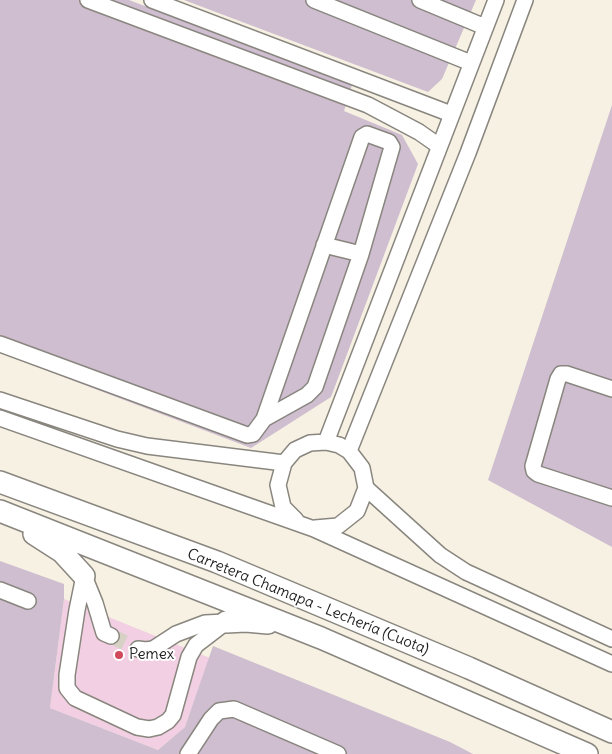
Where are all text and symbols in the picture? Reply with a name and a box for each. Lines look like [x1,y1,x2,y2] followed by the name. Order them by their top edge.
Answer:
[185,545,431,659] street label: Carretera Chamapa - Lechería (Cuota)
[129,646,174,664] place label: Pemex
[113,649,125,661] marker: Pemex

